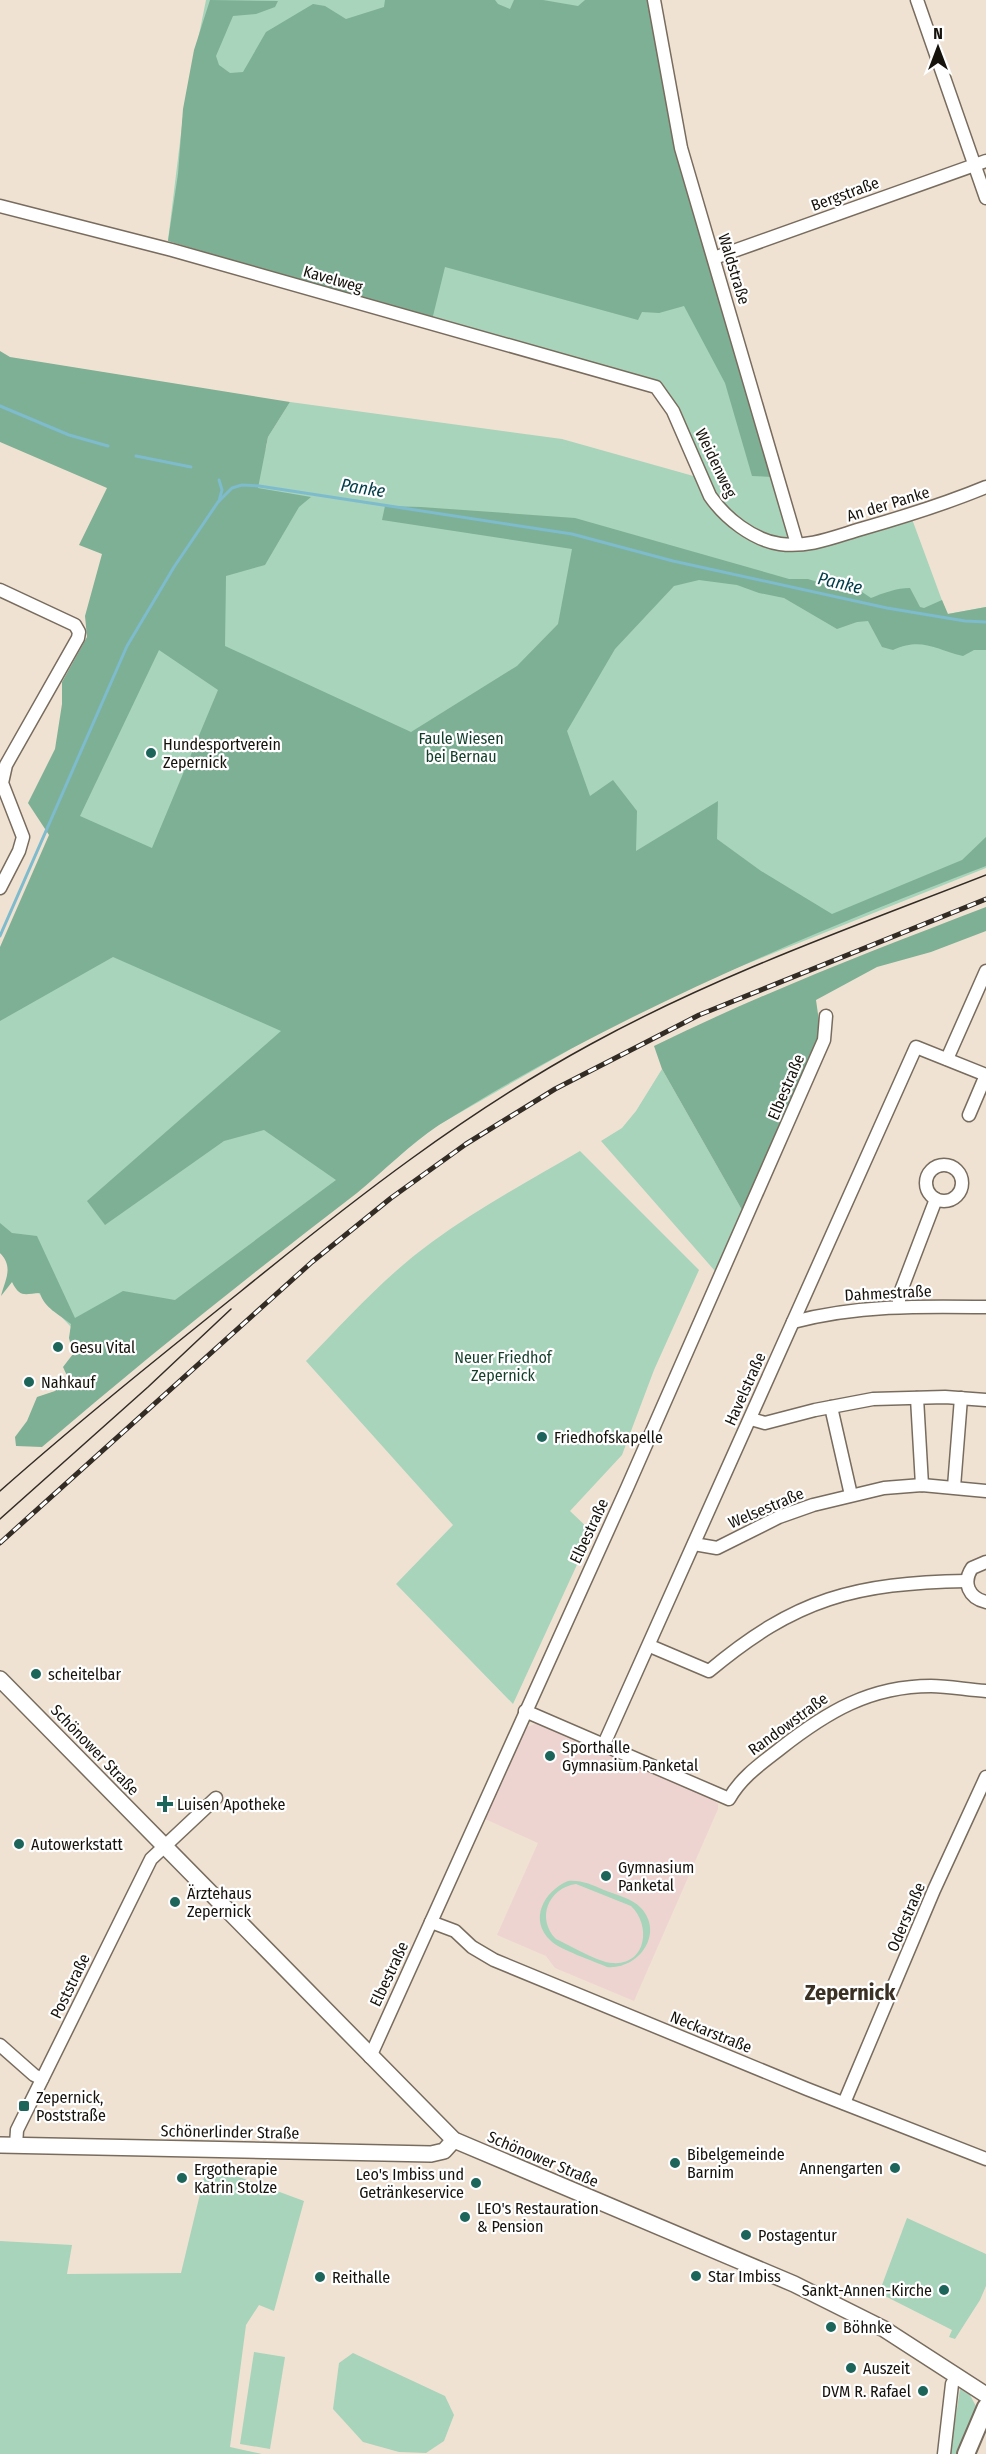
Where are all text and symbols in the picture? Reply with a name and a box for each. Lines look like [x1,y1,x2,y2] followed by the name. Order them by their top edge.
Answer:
[908,18,968,78] north arrow
[933,24,943,43] text: N
[808,173,882,215] street label: Bergstraße
[714,231,754,307] street label: Waldstraße
[301,261,365,297] street label: Kavelweg
[691,425,741,501] street label: Weidenweg
[339,474,387,502] water label: Panke
[844,482,932,526] street label: An der Panke
[816,567,865,599] water label: Panke
[418,729,504,766] park label: Faule Wiesen bei Bernau
[163,735,281,772] place label: Hundesportverein Zepernick
[144,746,158,760] marker: Hundesportverein Zepernick
[764,1051,808,1123] street label: Elbestraße
[844,1281,932,1305] street label: Dahmestraße
[70,1338,135,1357] place label: Gesu Vital
[51,1340,65,1354] marker: Gesu Vital
[454,1348,553,1385] park label: Neuer Friedhof Zepernick
[720,1349,770,1428] street label: Havelstraße
[41,1373,96,1392] place label: Nahkauf
[22,1375,36,1389] marker: Nahkauf
[554,1428,663,1447] place label: Friedhofskapelle
[535,1430,549,1444] marker: Friedhofskapelle
[725,1484,807,1532] street label: Welsestraße
[566,1495,612,1567] street label: Elbestraße
[48,1665,121,1684] place label: scheitelbar
[29,1667,43,1681] marker: scheitelbar
[744,1689,832,1759] street label: Randowstraße
[47,1701,143,1799] street label: Schönower Straße
[562,1738,698,1775] place label: Sporthalle Gymnasium Panketal
[543,1749,557,1763] marker: Sporthalle Gymnasium Panketal
[177,1795,285,1814] place label: Luisen Apotheke
[158,1797,172,1811] marker: Luisen Apotheke
[31,1835,124,1854] place label: Autowerkstatt
[12,1837,26,1851] marker: Autowerkstatt
[618,1858,694,1895] place label: Gymnasium Panketal
[599,1869,613,1883] marker: Gymnasium Panketal
[883,1879,929,1954] street label: Oderstraße
[187,1884,252,1921] place label: Ärztehaus Zepernick
[168,1895,182,1909] marker: Ärztehaus Zepernick
[366,1938,412,2010] street label: Elbestraße
[46,1950,94,2022] street label: Poststraße
[805,1979,896,2006] district label: Zepernick
[667,2007,755,2057] street label: Neckarstraße
[36,2088,106,2125] place label: Zepernick, Poststraße
[17,2099,31,2113] marker: Zepernick, Poststraße
[161,2121,300,2143] street label: Schönerlinder Straße
[485,2127,601,2191] street label: Schönower Straße
[687,2145,785,2182] place label: Bibelgemeinde Barnim
[668,2156,682,2170] marker: Bibelgemeinde Barnim
[799,2159,883,2178] place label: Annengarten
[194,2160,277,2197] place label: Ergotherapie Katrin Stolze
[888,2161,902,2175] marker: Annengarten
[356,2165,464,2202] place label: Leo's Imbiss und Getränkeservice
[175,2171,189,2185] marker: Ergotherapie Katrin Stolze
[469,2176,483,2190] marker: Leo's Imbiss und Getränkeservice
[477,2199,599,2236] place label: LEO's Restauration & Pension
[458,2210,472,2224] marker: LEO's Restauration & Pension
[758,2226,837,2245] place label: Postagentur
[739,2228,753,2242] marker: Postagentur
[708,2267,781,2286] place label: Star Imbiss
[332,2268,390,2287] place label: Reithalle
[689,2269,703,2283] marker: Star Imbiss
[313,2270,327,2284] marker: Reithalle
[802,2281,932,2300] place label: Sankt-Annen-Kirche
[937,2283,951,2297] marker: Sankt-Annen-Kirche
[843,2318,892,2337] place label: Böhnke
[824,2320,838,2334] marker: Böhnke
[863,2359,911,2378] place label: Auszeit
[844,2361,858,2375] marker: Auszeit
[822,2382,911,2401] place label: DVM R. Rafael
[916,2384,930,2398] marker: DVM R. Rafael

